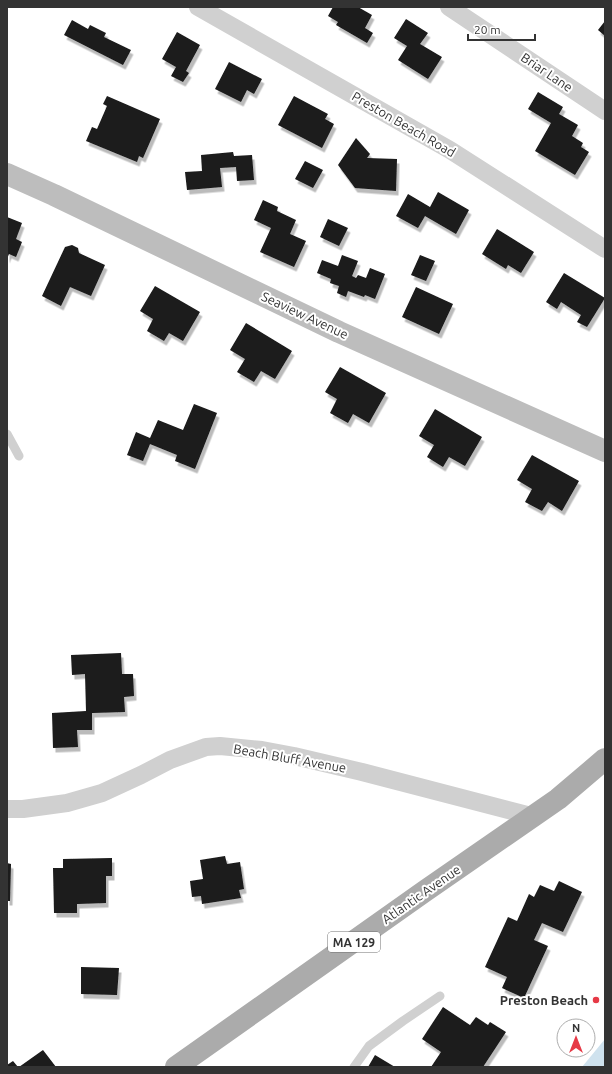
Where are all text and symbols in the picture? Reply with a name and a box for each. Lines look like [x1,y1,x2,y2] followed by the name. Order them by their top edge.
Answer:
[468,16,535,42] scale bar
[474,23,501,36] text: 20 m
[519,50,575,94] street label: Briar Lane
[350,89,458,159] street label: Preston Beach Road
[259,289,351,341] street label: Seaview Avenue
[232,741,348,775] street label: Beach Bluff Avenue
[379,862,463,926] street label: Atlantic Avenue
[328,932,380,952] road number: MA 129
[500,993,588,1007] place label: Preston Beach
[591,995,601,1005] marker: Preston Beach
[556,1018,596,1058] north arrow
[572,1022,580,1034] text: N

